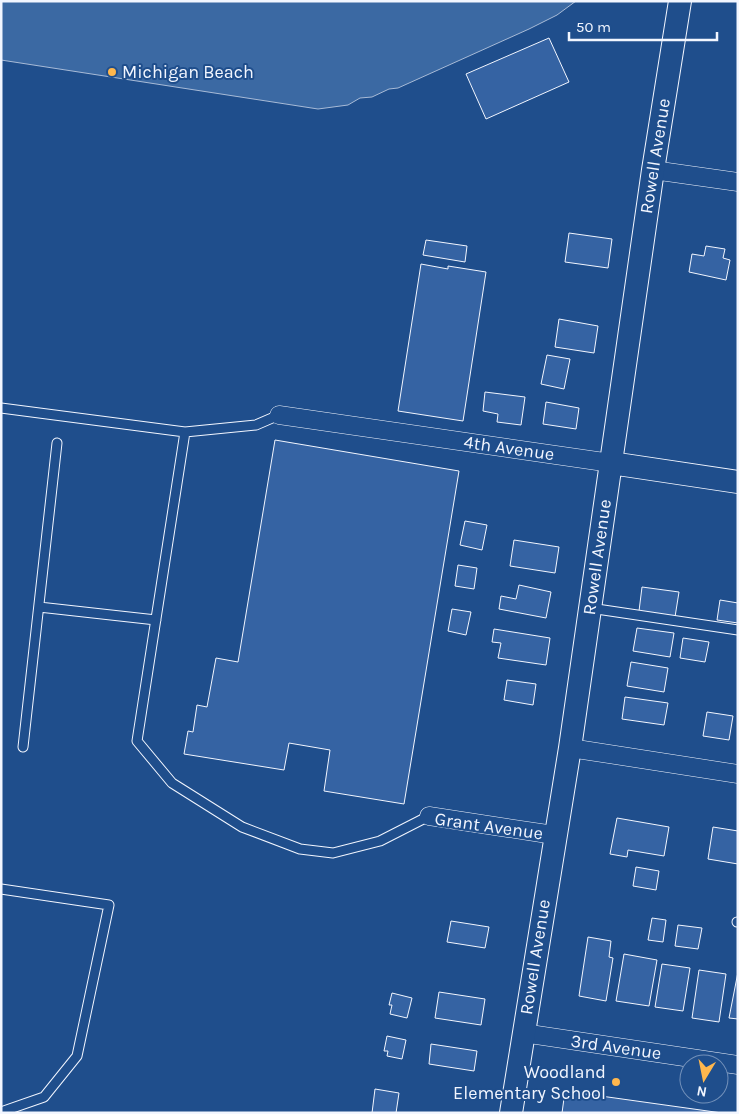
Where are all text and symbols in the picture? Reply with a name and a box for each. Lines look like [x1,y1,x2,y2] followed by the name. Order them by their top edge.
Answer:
[569,10,716,42] scale bar
[576,18,611,36] text: 50 m
[122,61,254,83] place label: Michigan Beach
[106,66,118,78] marker: Michigan Beach
[635,97,675,215] street label: Rowell Avenue
[462,431,556,465] street label: 4th Avenue
[578,498,616,616] street label: Rowell Avenue
[433,808,545,844] street label: Grant Avenue
[515,898,555,1016] street label: Rowell Avenue
[569,1030,663,1064] street label: 3rd Avenue
[679,1054,729,1104] north arrow
[453,1061,606,1104] place label: Woodland Elementary School
[610,1076,622,1088] marker: Woodland Elementary School
[695,1082,708,1101] text: N

